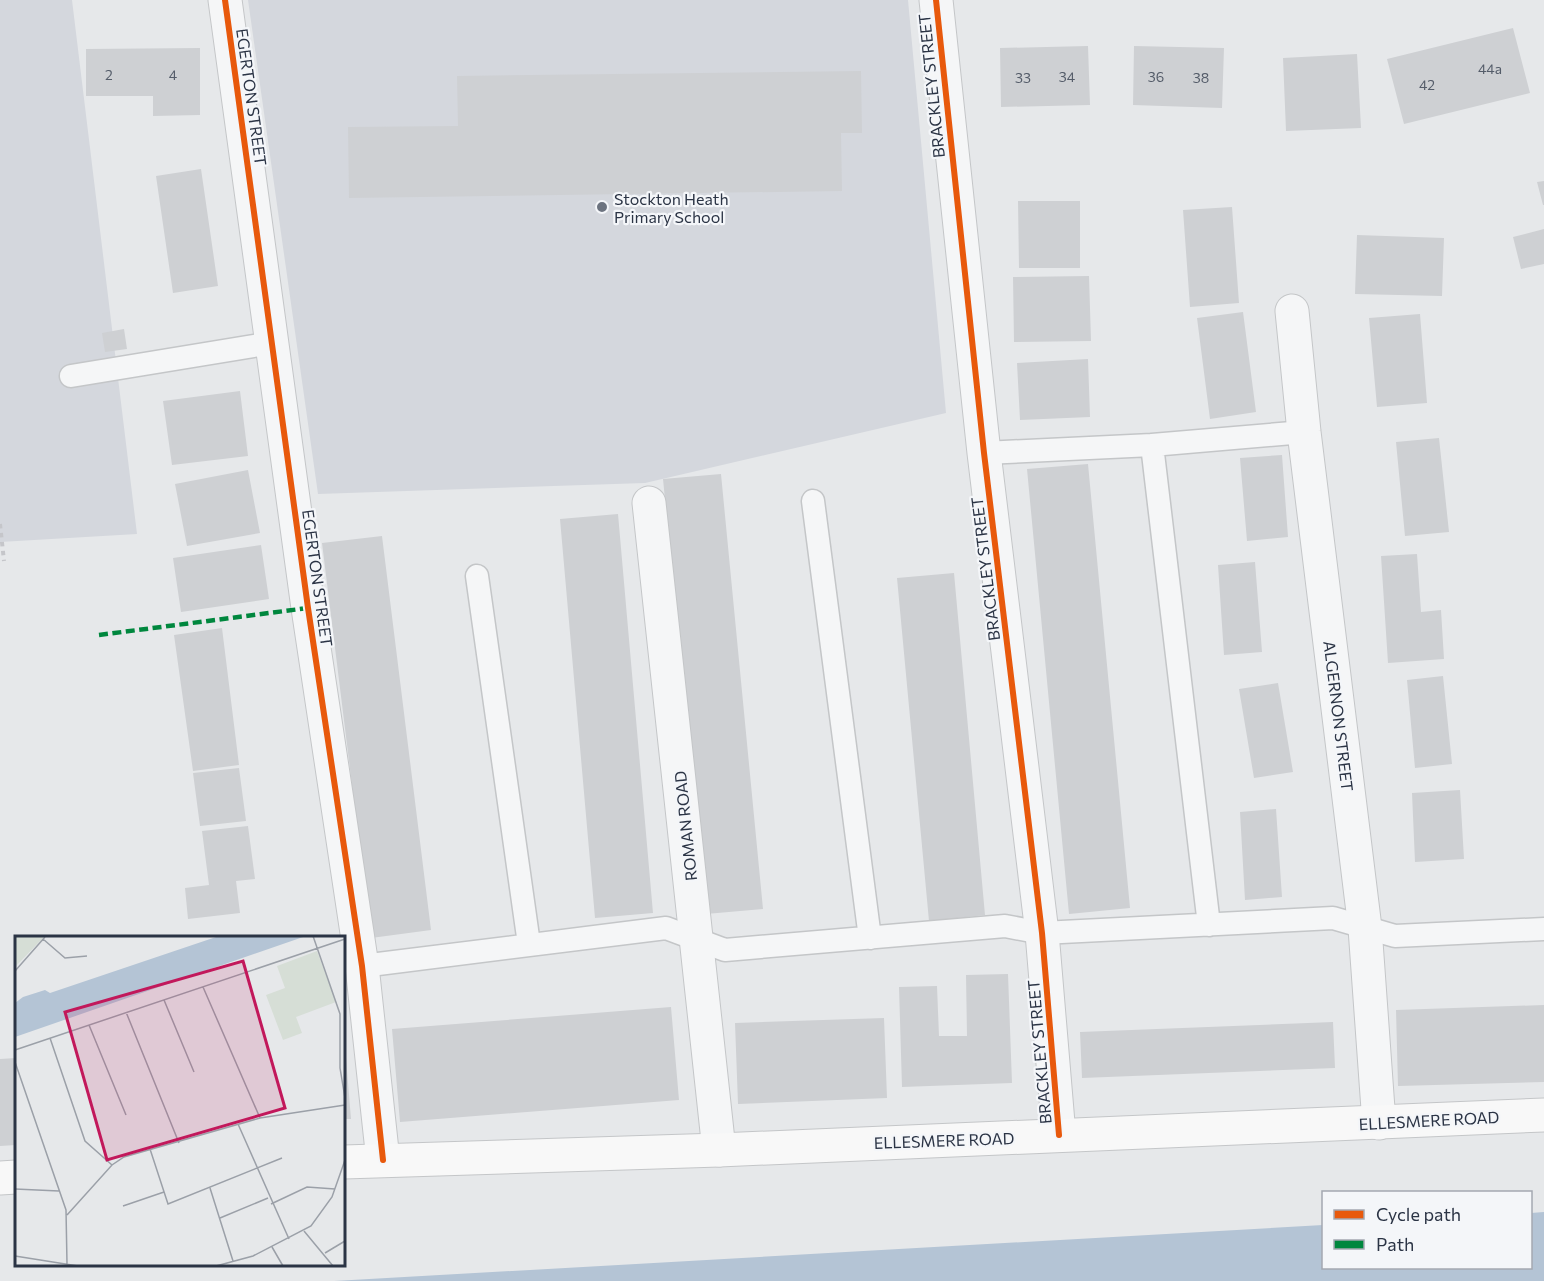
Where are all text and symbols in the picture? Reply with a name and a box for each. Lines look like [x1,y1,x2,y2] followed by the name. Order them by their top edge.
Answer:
[914,13,948,159] street label: BRACKLEY STREET
[233,27,271,167] street label: EGERTON STREET
[1478,60,1502,77] house number: 44a
[105,66,113,83] house number: 2
[169,66,178,83] house number: 4
[1059,68,1076,85] house number: 34
[1148,68,1164,85] house number: 36
[1015,69,1031,86] house number: 33
[1193,69,1209,86] house number: 38
[1419,76,1435,93] house number: 42
[614,189,729,226] place label: Stockton Heath Primary School
[595,200,609,214] marker: Stockton Heath Primary School
[967,496,1003,642] street label: BRACKLEY STREET
[299,508,337,648] street label: EGERTON STREET
[1320,640,1358,792] street label: ALGERNON STREET
[670,770,700,882] street label: ROMAN ROAD
[15,936,345,1266] inset map
[1023,979,1055,1125] street label: BRACKLEY STREET
[1358,1107,1500,1133] street label: ELLESMERE ROAD
[873,1128,1015,1152] street label: ELLESMERE ROAD
[1322,1191,1532,1269] legend
[1376,1203,1461,1225] text: Cycle path
[1376,1233,1414,1255] text: Path

